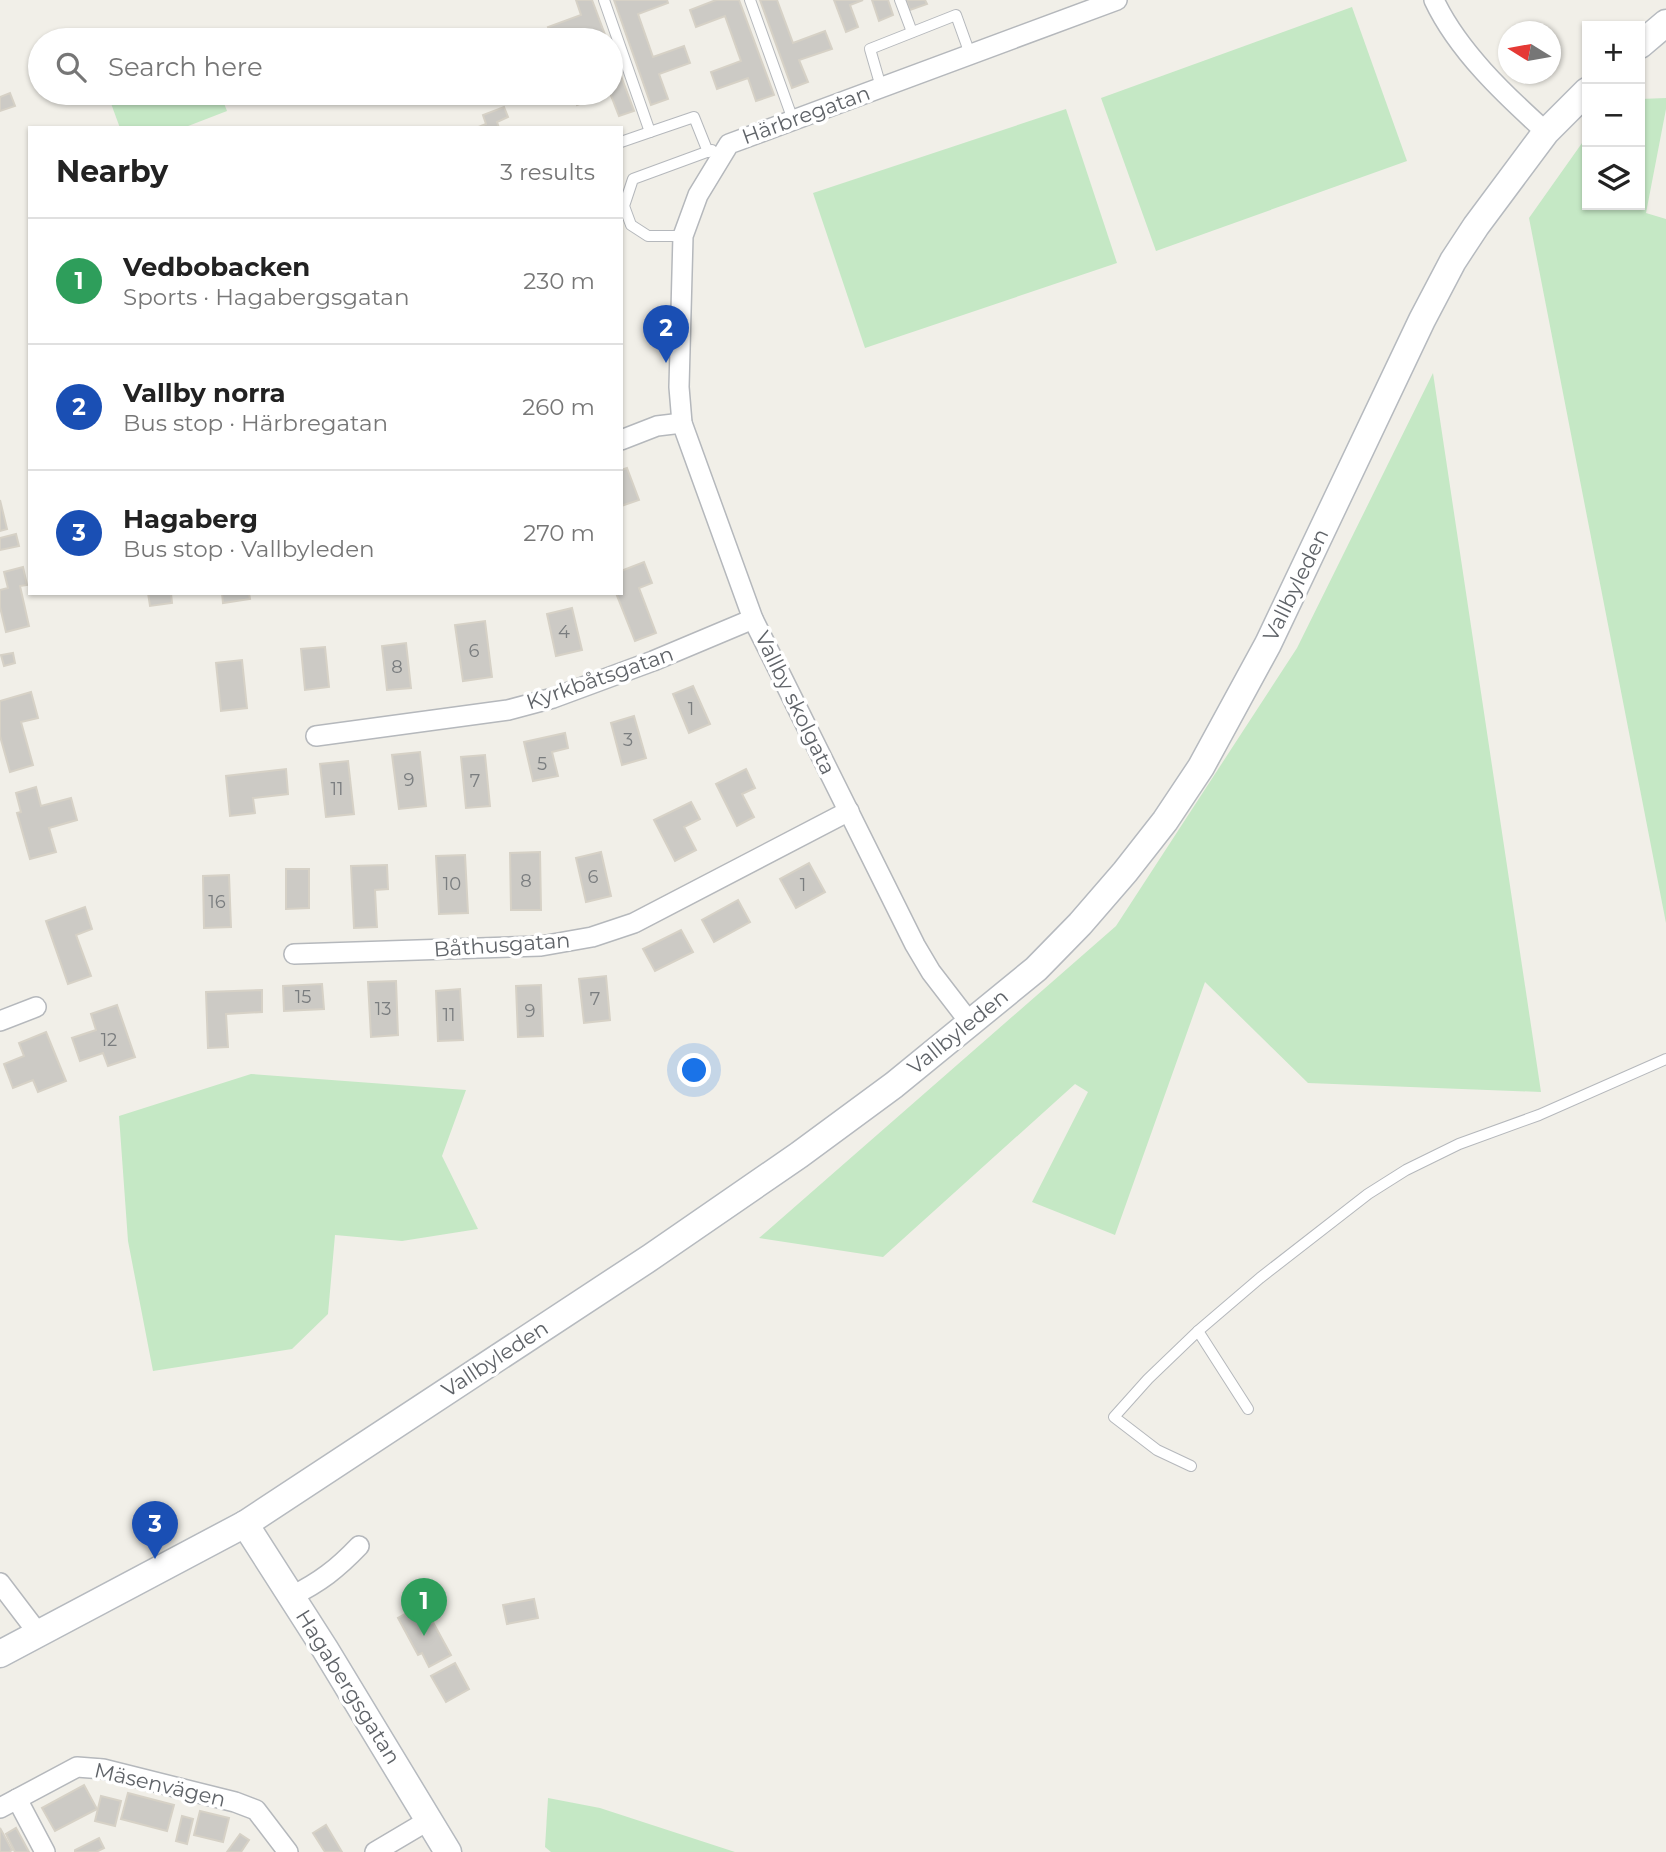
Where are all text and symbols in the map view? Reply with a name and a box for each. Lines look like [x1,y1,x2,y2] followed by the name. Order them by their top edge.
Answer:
[1498,21,1561,84] north arrow
[1582,21,1645,210] map controls
[1582,21,1645,84] button: +
[28,28,623,105] search box
[52,48,90,86] icon: search
[108,51,263,83] text: Search here
[738,80,873,149] street label: Härbregatan
[1582,84,1645,147] button: −
[1582,147,1645,210] button: layers
[56,153,168,190] text: Nearby
[500,158,595,186] text: 3 results
[123,251,310,283] text: Vedbobacken
[74,267,84,295] text: 1
[523,267,595,295] text: 230 m
[123,283,409,311] text: Sports · Hagabergsgatan
[643,305,689,363] pin: 2
[123,377,286,409] text: Vallby norra
[72,393,86,421] text: 2
[522,393,595,421] text: 260 m
[123,409,388,437] text: Bus stop · Härbregatan
[123,503,258,535] text: Hagaberg
[72,519,86,547] text: 3
[523,519,595,547] text: 270 m
[1258,524,1334,645] street label: Vallbyleden
[123,535,375,563] text: Bus stop · Vallbyleden
[558,621,570,643] house number: 4
[750,627,841,779] street label: Vallby skolgata
[469,640,480,662] house number: 6
[523,641,677,714] street label: Kyrkbåtsgatan
[391,656,403,678] house number: 8
[688,698,694,720] house number: 1
[623,729,633,751] house number: 3
[537,753,547,775] house number: 5
[404,769,415,791] house number: 9
[470,770,480,792] house number: 7
[331,778,344,800] house number: 11
[588,866,599,888] house number: 6
[520,870,532,892] house number: 8
[443,873,461,895] house number: 10
[800,874,806,896] house number: 1
[208,891,226,913] house number: 16
[433,927,571,962] street label: Båthusgatan
[902,984,1013,1080] street label: Vallbyleden
[295,986,311,1008] house number: 15
[590,988,600,1010] house number: 7
[375,998,391,1020] house number: 13
[525,1000,536,1022] house number: 9
[443,1004,456,1026] house number: 11
[101,1029,117,1051] house number: 12
[677,1053,711,1087] your location
[437,1315,553,1402] street label: Vallbyleden
[132,1501,178,1559] pin: 3
[401,1578,447,1636] pin: 1
[291,1605,406,1769] street label: Hagabergsgatan
[92,1757,228,1812] street label: Mäsenvägen

